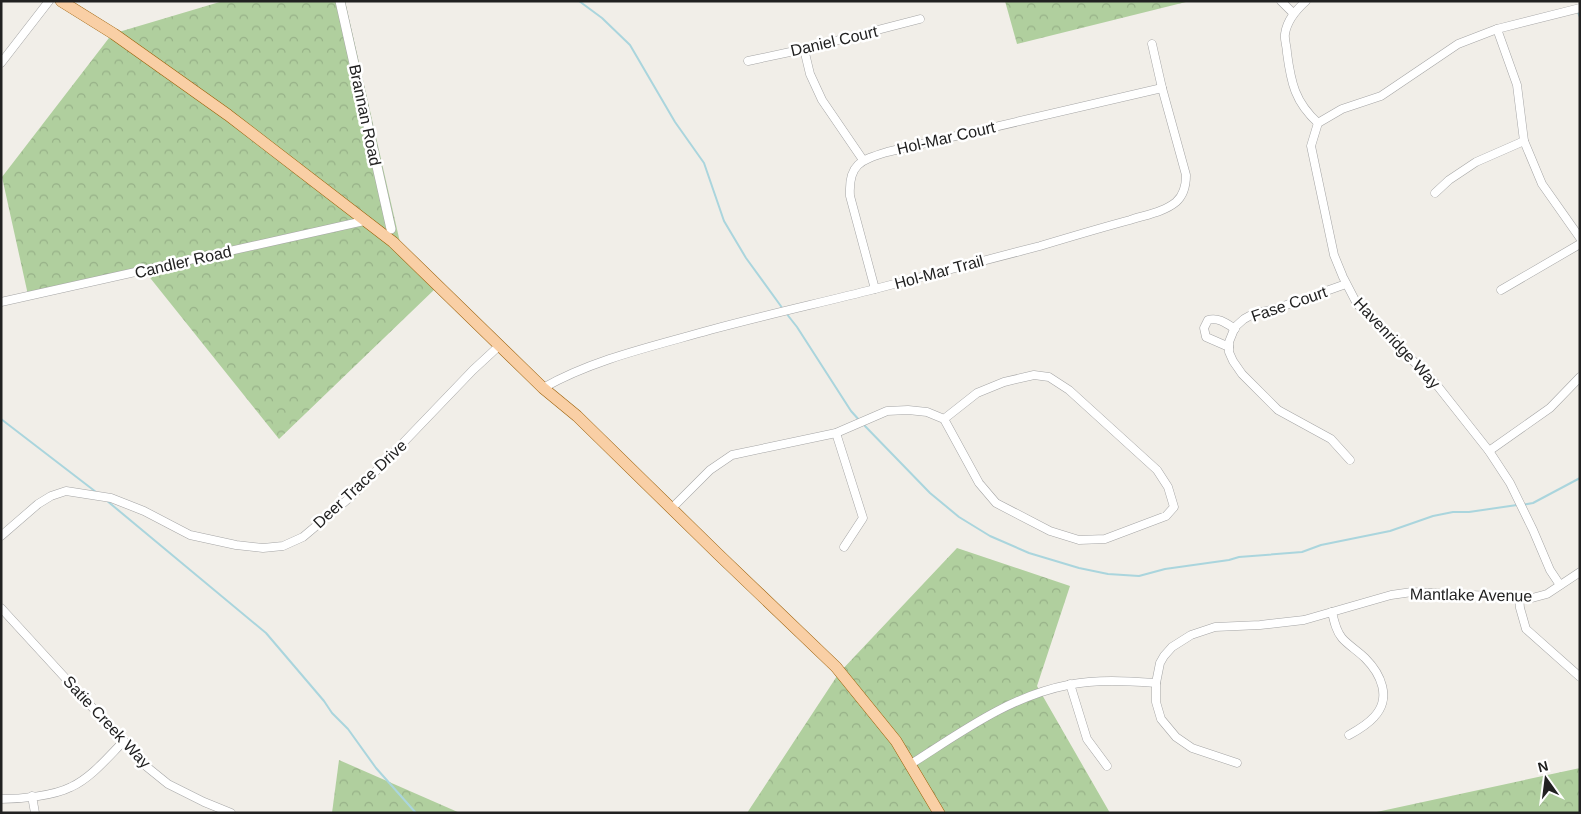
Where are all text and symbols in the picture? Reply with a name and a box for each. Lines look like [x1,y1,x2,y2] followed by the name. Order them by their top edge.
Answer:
[789,23,880,59] street label: Daniel Court
[346,63,384,167] street label: Brannan Road
[895,118,997,158] street label: Hol-Mar Court
[133,243,233,281] street label: Candler Road
[893,252,985,292] street label: Hol-Mar Trail
[1249,283,1330,325] street label: Fase Court
[1351,294,1443,392] street label: Havenridge Way
[310,436,410,531] street label: Deer Trace Drive
[1410,585,1532,605] street label: Mantlake Avenue
[60,673,154,771] street label: Satie Creek Way
[1521,754,1571,804] north arrow
[1536,757,1550,775] text: N

